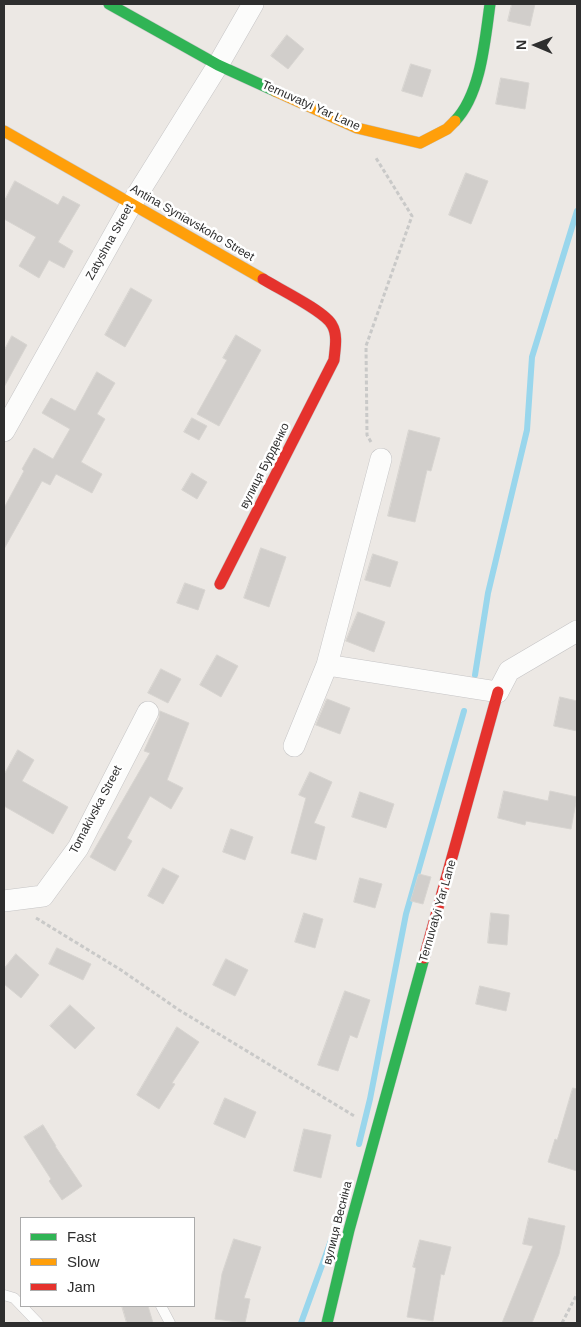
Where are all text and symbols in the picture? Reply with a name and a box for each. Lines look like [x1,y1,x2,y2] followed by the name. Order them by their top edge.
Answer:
[511,20,561,70] north arrow
[513,40,529,50] text: N
[260,78,362,134] street label: Ternuvatyi Yar Lane
[127,182,257,264] street label: Antina Syniavskoho Street
[83,201,137,283] street label: Zatyshna Street
[237,421,293,511] street label: вулиця Бурденко
[67,763,125,857] street label: Tomakivska Street
[416,858,460,964] street label: Ternuvatyi Yar Lane
[321,1180,355,1266] street label: вулиця Весніна
[20,1217,195,1307] legend
[67,1228,96,1245] text: Fast
[67,1253,100,1270] text: Slow
[67,1278,95,1295] text: Jam

